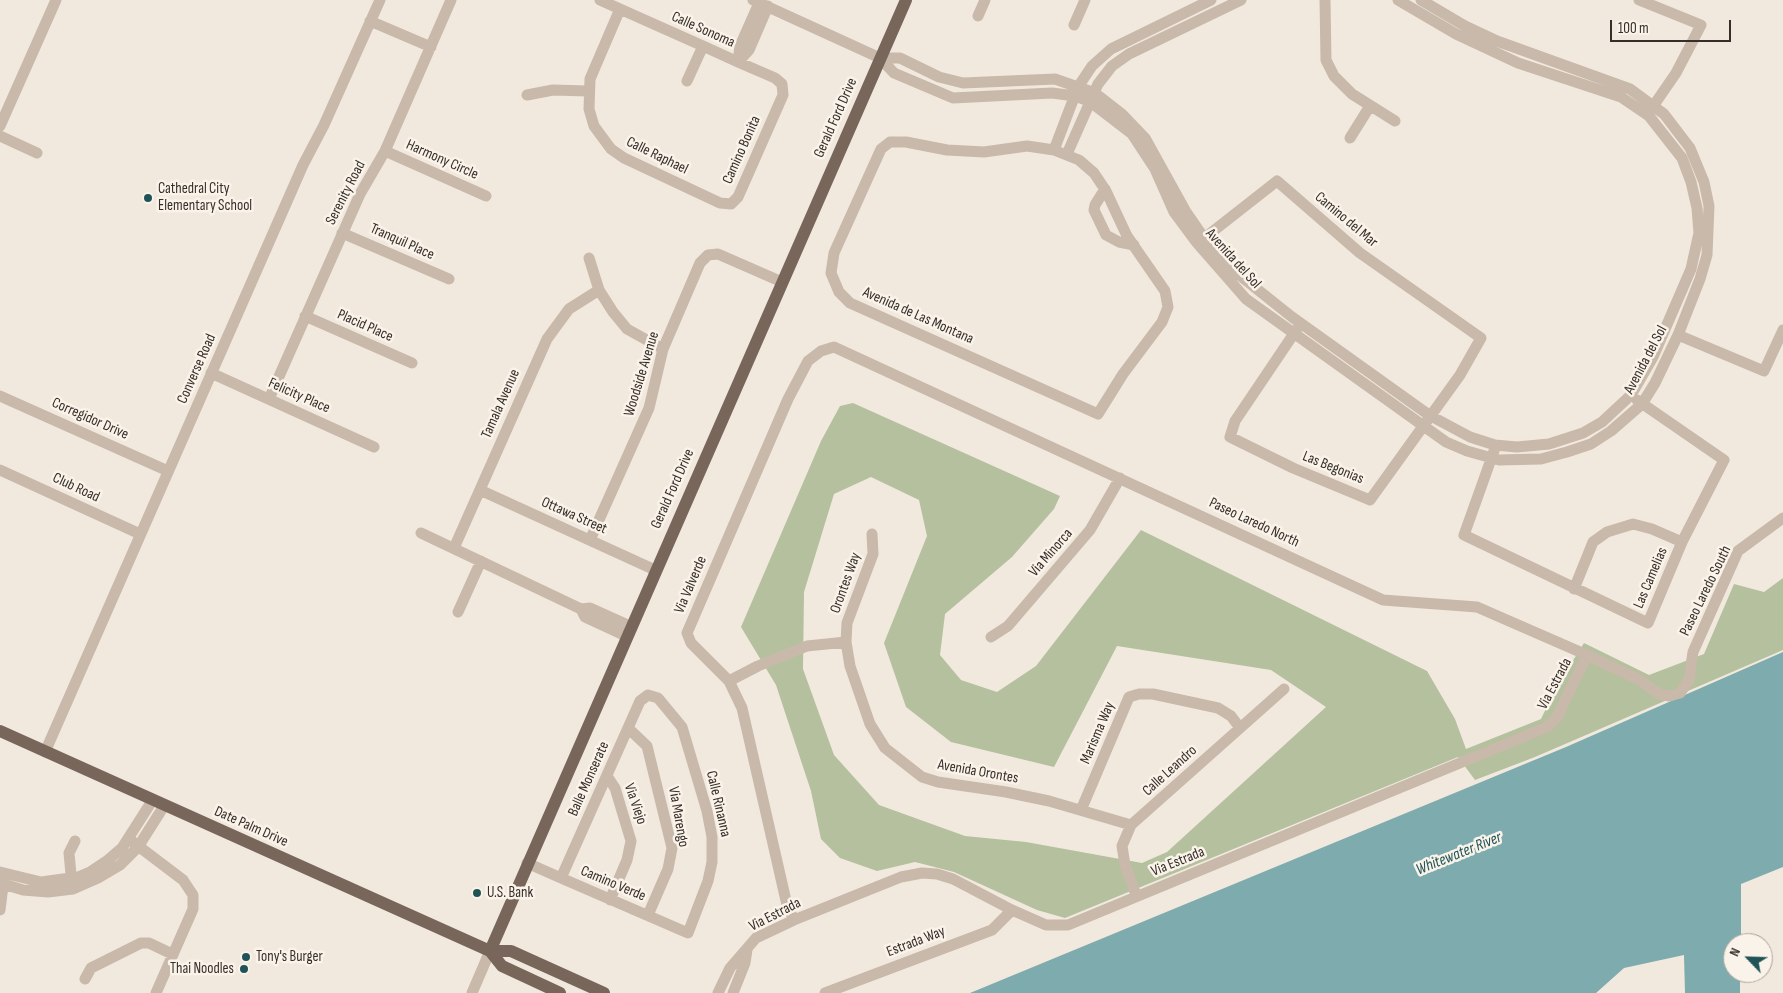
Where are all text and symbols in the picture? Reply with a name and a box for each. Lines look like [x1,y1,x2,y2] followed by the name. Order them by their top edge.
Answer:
[669,8,737,52] street label: Calle Sonoma
[1613,10,1734,42] scale bar
[1618,19,1649,38] text: 100 m
[810,75,862,161] street label: Gerald Ford Drive
[719,113,765,187] street label: Camino Bonita
[623,133,691,179] street label: Calle Raphael
[403,136,481,184] street label: Harmony Circle
[322,158,370,228] street label: Serenity Road
[158,180,252,215] place label: Cathedral City Elementary School
[1311,188,1381,252] street label: Camino del Mar
[142,192,154,204] marker: Cathedral City Elementary School
[367,220,437,264] street label: Tranquil Place
[1201,225,1265,293] street label: Avenida del Sol
[860,283,976,349] street label: Avenida de Las Montana
[334,306,396,346] street label: Placid Place
[1621,323,1671,397] street label: Avenida del Sol
[621,329,663,419] street label: Woodside Avenue
[174,331,220,407] street label: Converse Road
[478,367,524,441] street label: Tamala Avenue
[265,374,333,418] street label: Felicity Place
[49,394,131,444] street label: Corregidor Drive
[647,446,699,532] street label: Gerald Ford Drive
[1300,448,1366,488] street label: Las Begonias
[50,469,102,507] street label: Club Road
[538,494,610,538] street label: Ottawa Street
[1206,494,1302,552] street label: Paseo Laredo North
[1025,525,1077,581] street label: Via Minorca
[1676,543,1736,639] street label: Paseo Laredo South
[1630,545,1672,611] street label: Las Camelias
[827,550,865,616] street label: Orontes Way
[671,554,711,616] street label: Via Valverde
[1534,655,1576,713] street label: Via Estrada
[1077,699,1119,767] street label: Marisma Way
[565,739,613,819] street label: Balle Monserate
[1139,742,1201,800] street label: Calle Leandro
[936,756,1020,788] street label: Avenida Orontes
[702,769,734,839] street label: Calle Rinanna
[620,781,650,827] street label: Via Viejo
[664,785,692,849] street label: Via Marengo
[211,803,291,851] street label: Date Palm Drive
[1413,828,1505,880] water label: Whitewater River
[1149,843,1207,881] street label: Via Estrada
[578,862,648,906] street label: Camino Verde
[487,884,533,902] place label: U.S. Bank
[471,887,483,899] marker: U.S. Bank
[746,894,804,936] street label: Via Estrada
[884,923,948,961] street label: Estrada Way
[1723,933,1773,983] north arrow
[1725,945,1744,959] text: N
[256,948,323,966] place label: Tony's Burger
[240,951,252,963] marker: Tony's Burger
[170,960,234,978] place label: Thai Noodles
[238,963,250,975] marker: Thai Noodles

